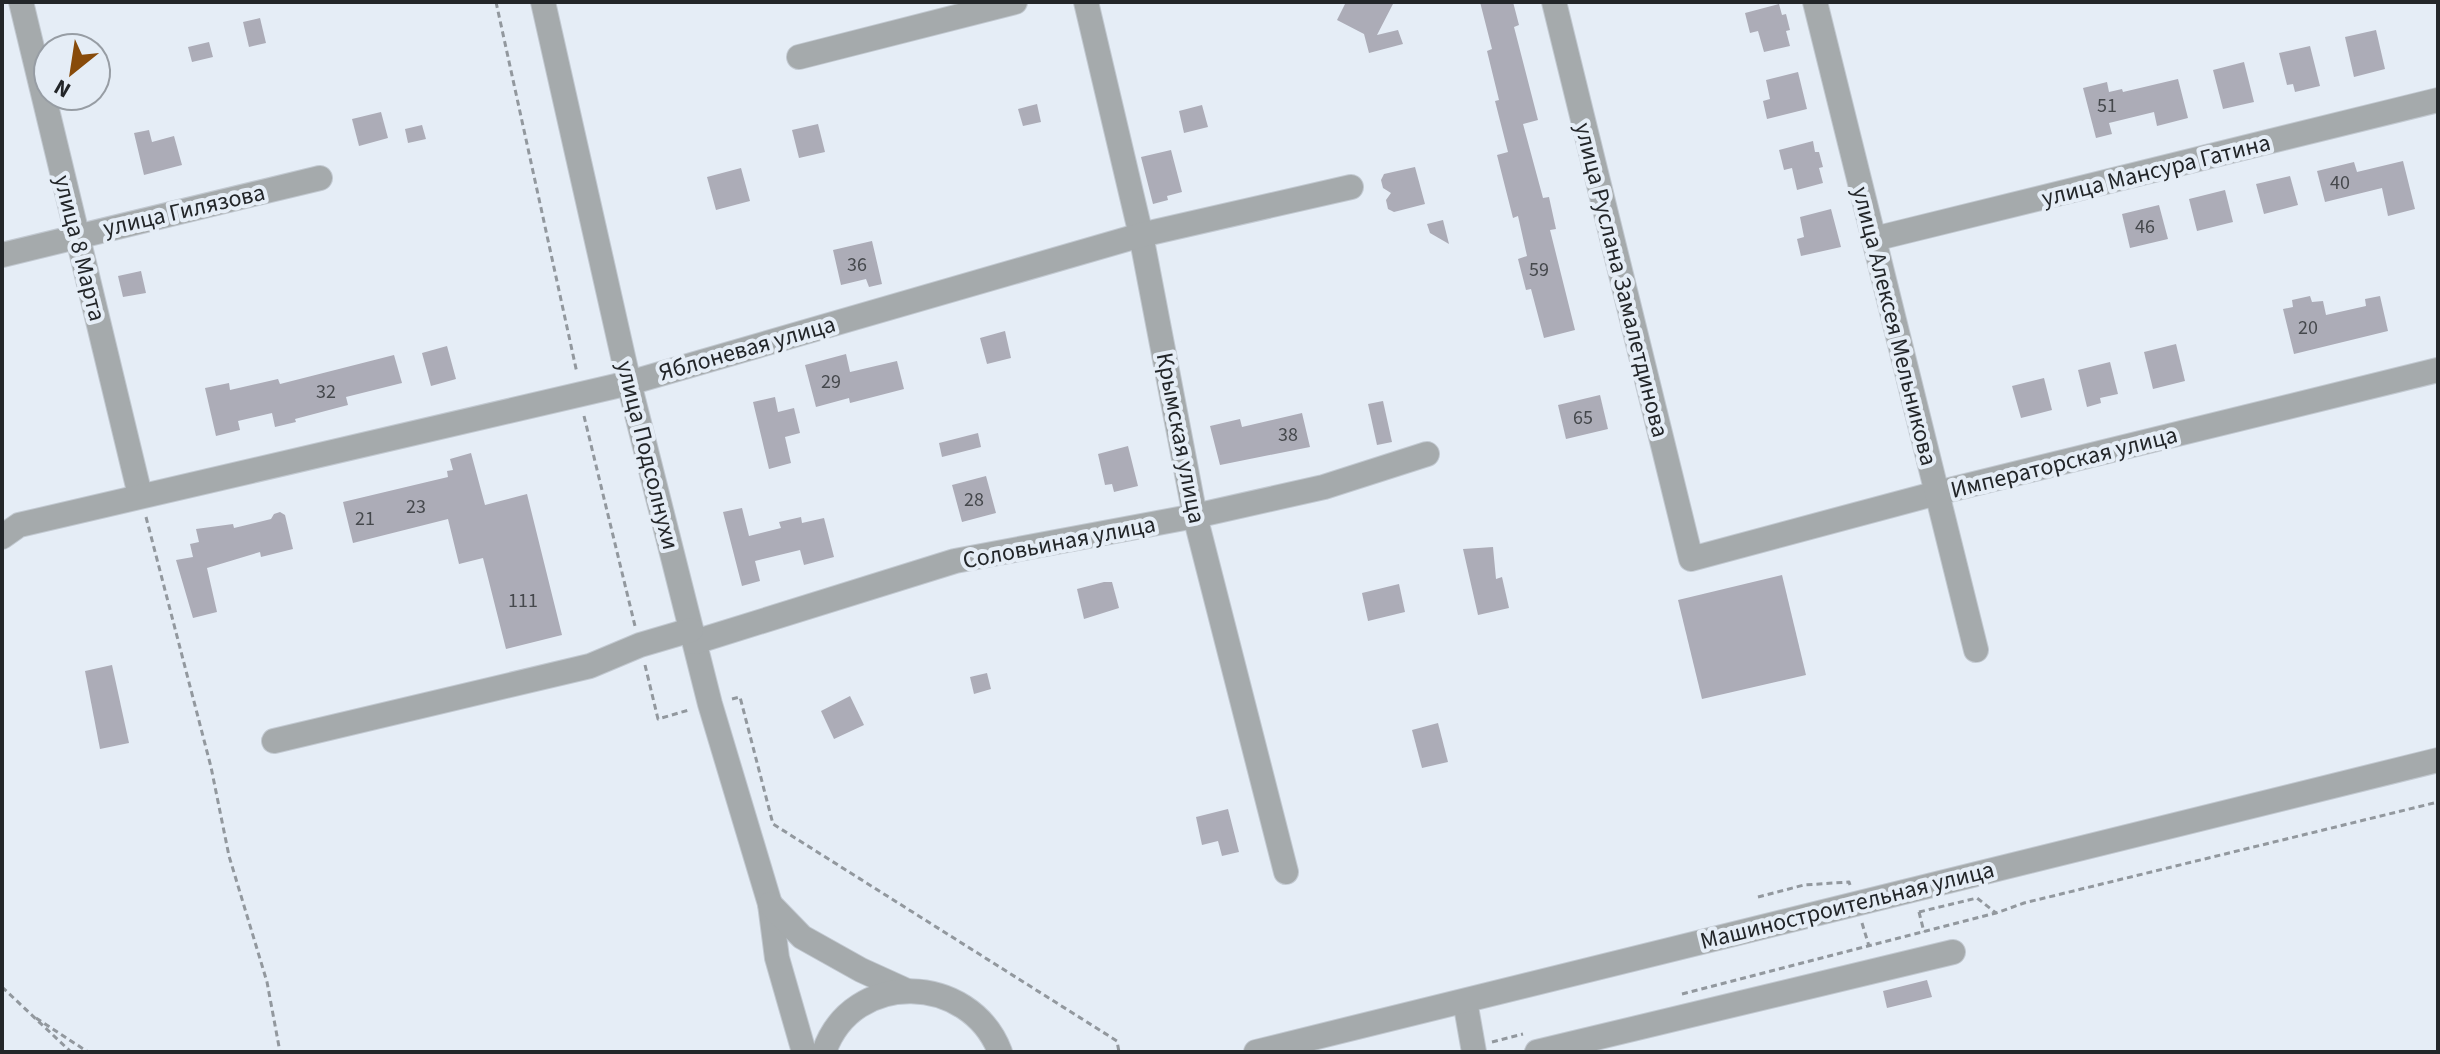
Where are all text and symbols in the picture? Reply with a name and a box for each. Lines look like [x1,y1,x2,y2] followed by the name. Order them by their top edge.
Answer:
[32,32,112,112] north arrow
[48,71,77,106] text: N
[2097,92,2117,120] house number: 51
[1565,119,1678,441] street label: улица Руслана Замалетдинова
[2038,125,2274,216] street label: улица Мансура Гатина
[2330,169,2350,197] house number: 40
[44,171,115,325] street label: улица 8 Марта
[100,175,269,246] street label: улица Гилязова
[1843,183,1946,469] street label: улица Алексея Мельникова
[2135,213,2155,241] house number: 46
[847,251,867,279] house number: 36
[1529,256,1549,284] house number: 59
[655,307,840,390] street label: Яблоневая улица
[2298,314,2318,342] house number: 20
[1147,350,1214,527] street label: Крымская улица
[607,357,688,553] street label: улица Подсолнухи
[821,368,841,396] house number: 29
[316,378,336,406] house number: 32
[1573,404,1593,432] house number: 65
[1947,417,2181,508] street label: Императорская улица
[1278,421,1298,449] house number: 38
[964,486,984,514] house number: 28
[406,493,426,521] house number: 23
[355,505,375,533] house number: 21
[960,507,1158,578] street label: Соловьиная улица
[508,587,538,615] house number: 111
[1696,852,1998,959] street label: Машиностроительная улица

